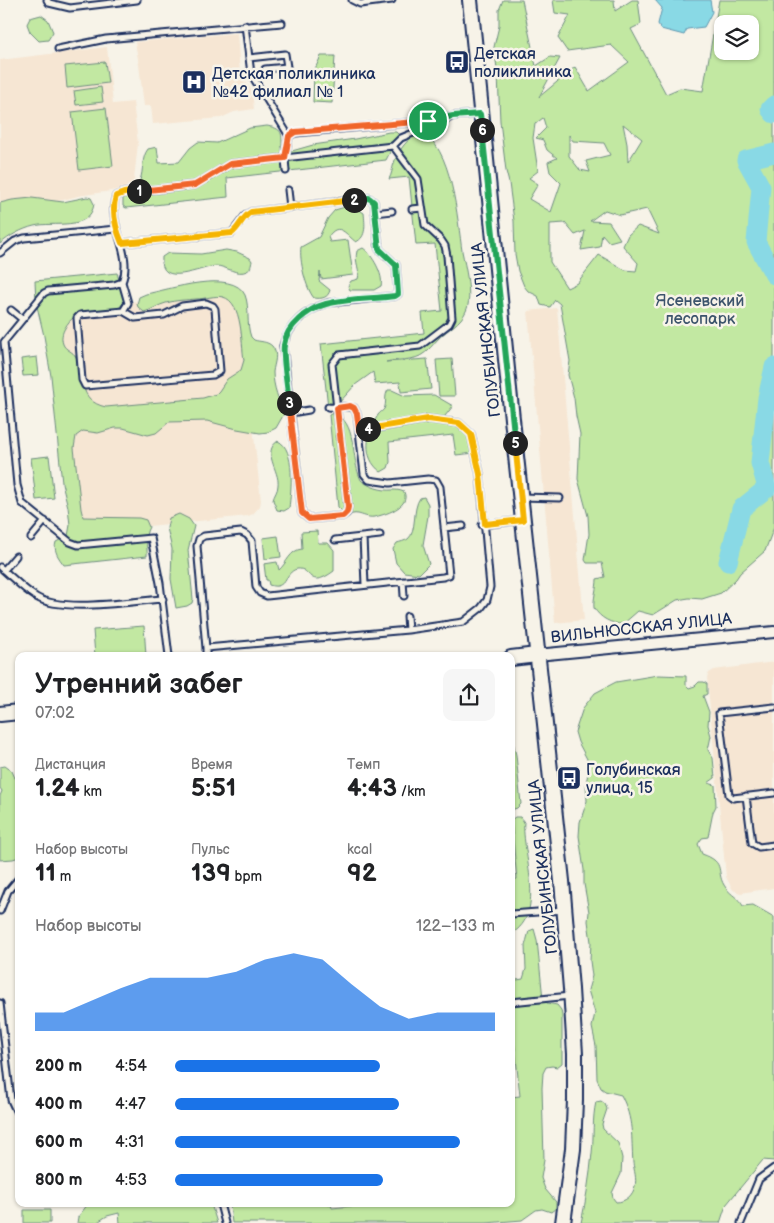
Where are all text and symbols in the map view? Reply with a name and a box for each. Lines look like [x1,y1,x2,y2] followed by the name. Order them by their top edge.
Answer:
[714,15,759,60] map controls
[714,15,759,60] button: layers
[474,45,572,82] place label: Детская поликлиника
[444,49,470,75] bus stop icon: Детская поликлиника
[212,65,376,102] place label: Детская поликлиника №42 филиал № 1
[181,69,207,95] hospital icon: Детская поликлиника №42 филиал № 1
[407,100,449,142] pin
[414,107,442,135] icon: arrive
[470,118,494,142] pin: 6
[478,122,487,139] text: 6
[126,178,152,204] pin: 1
[137,183,142,200] text: 1
[342,188,366,212] pin: 2
[350,192,359,209] text: 2
[468,241,505,418] street label: ГОЛУБИНСКАЯ УЛИЦА
[656,292,744,329] park label: Ясеневский лесопарк
[276,390,302,416] pin: 3
[285,395,294,412] text: 3
[356,416,380,442] pin: 4
[364,421,373,438] text: 4
[502,430,528,456] pin: 5
[511,435,520,452] text: 5
[550,610,733,647] street label: ВИЛЬНЮССКАЯ УЛИЦА
[35,668,243,701] text: Утренний забег
[443,669,495,721] button: share
[35,704,74,723] text: 07:02
[35,756,106,773] text: Дистанция
[191,756,233,773] text: Время
[347,756,380,773] text: Темп
[586,761,681,798] place label: Голубинская улица, 15
[556,765,582,791] bus stop icon: Голубинская улица, 15
[35,773,80,804] text: 1.24
[191,773,236,804] text: 5:51
[347,773,397,804] text: 4:43
[525,778,562,955] street label: ГОЛУБИНСКАЯ УЛИЦА
[80,783,102,800] text: km
[397,783,426,800] text: /km
[35,841,128,858] text: Набор высоты
[191,841,230,858] text: Пульс
[347,841,372,858] text: kcal
[35,858,56,889] text: 11
[191,858,231,889] text: 139
[347,858,377,889] text: 92
[56,868,71,885] text: m
[231,868,262,885] text: bpm
[35,917,142,936] text: Набор высоты
[416,917,495,936] text: 122–133 m
[35,1057,82,1076] text: 200 m
[115,1057,147,1076] text: 4:54
[35,1095,82,1114] text: 400 m
[115,1095,146,1114] text: 4:47
[35,1133,83,1152] text: 600 m
[115,1133,144,1152] text: 4:31
[35,1171,83,1190] text: 800 m
[115,1171,147,1190] text: 4:53

